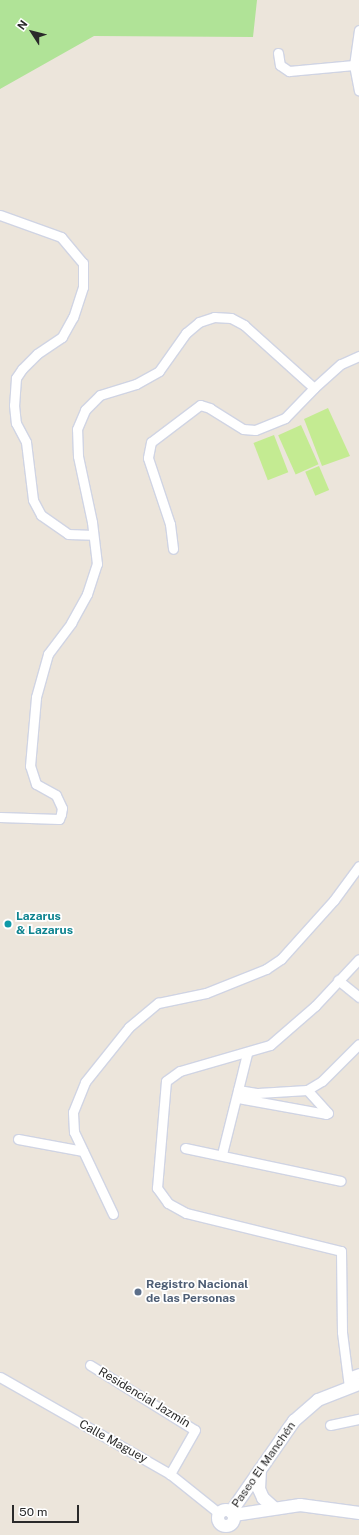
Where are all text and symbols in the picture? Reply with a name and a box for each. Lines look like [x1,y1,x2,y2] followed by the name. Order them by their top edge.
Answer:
[12,12,52,52] north arrow
[15,18,30,32] text: N
[16,910,73,938] place label: Lazarus & Lazarus
[3,919,13,929] marker: Lazarus & Lazarus
[146,1278,248,1306] place label: Registro Nacional de las Personas
[133,1287,143,1297] marker: Registro Nacional de las Personas
[95,1365,193,1431] street label: Residencial Jazmín
[76,1417,150,1467] street label: Calle Maguey
[229,1419,299,1511] street label: Paseo El Manchén
[14,1497,81,1523] scale bar
[19,1505,47,1519] text: 50 m

